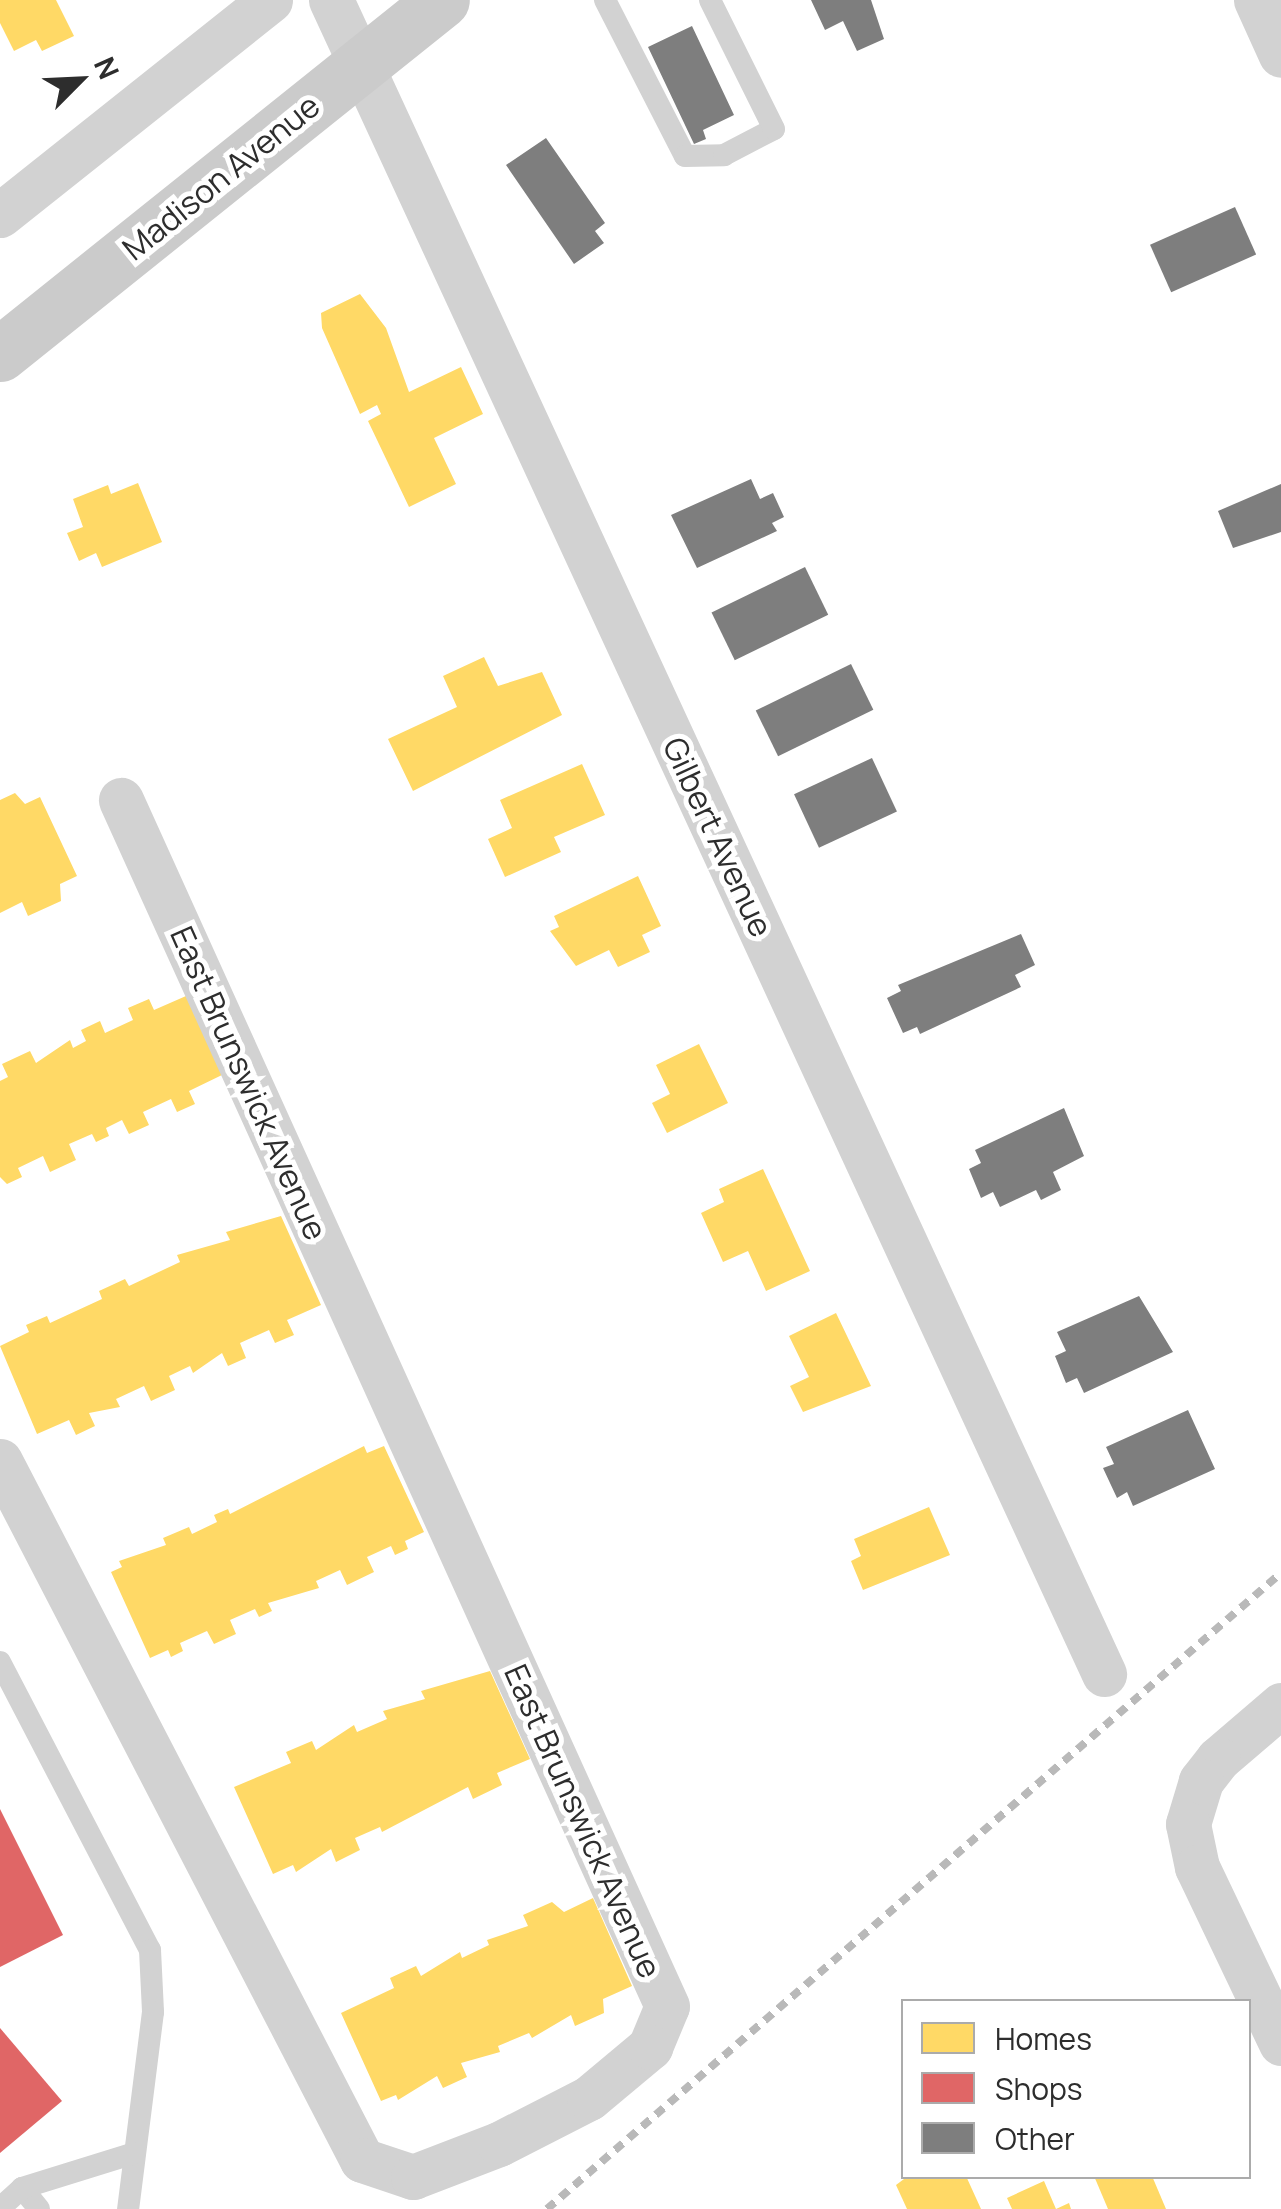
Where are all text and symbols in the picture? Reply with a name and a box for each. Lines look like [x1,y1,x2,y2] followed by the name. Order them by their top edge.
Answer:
[30,30,130,130] north arrow
[86,51,129,85] text: N
[115,86,327,268] street label: Madison Avenue
[655,731,781,943] street label: Gilbert Avenue
[163,920,335,1246] street label: East Brunswick Avenue
[497,1658,669,1984] street label: East Brunswick Avenue
[901,1999,1251,2179] legend
[995,2018,1092,2059] text: Homes
[995,2068,1082,2109] text: Shops
[995,2118,1075,2159] text: Other

